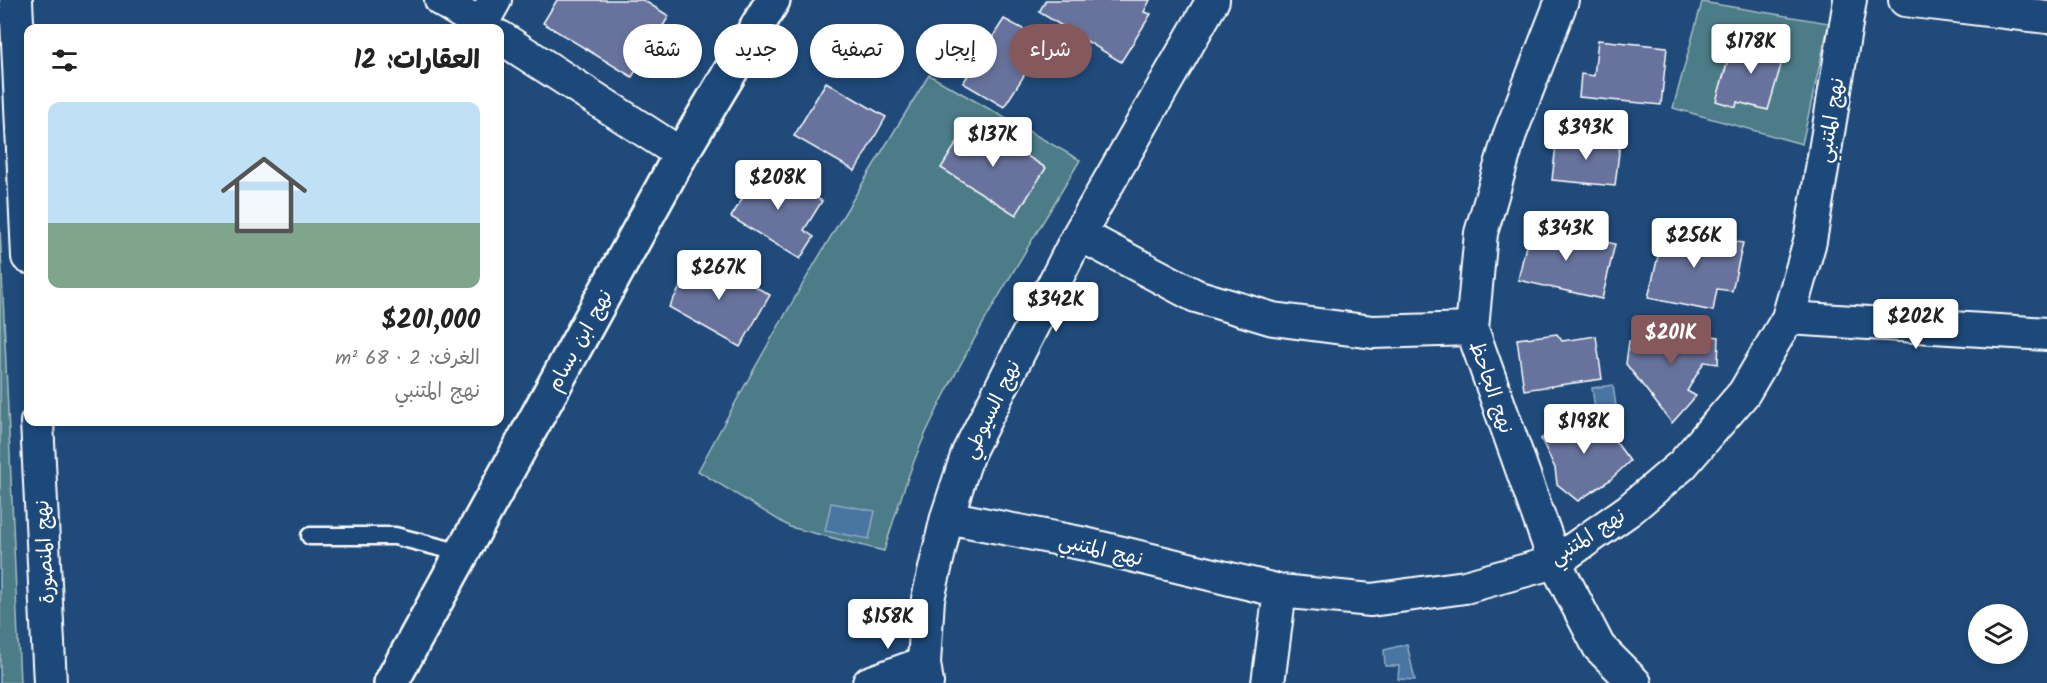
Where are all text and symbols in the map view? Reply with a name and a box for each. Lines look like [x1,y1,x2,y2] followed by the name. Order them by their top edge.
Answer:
[623,24,702,78] chip: شقة
[714,24,798,78] chip: جديد
[810,24,904,78] chip: تصفية
[916,24,997,78] chip: إيجار
[1009,24,1092,78] chip: شراء
[1709,24,1793,75] pin: $178K
[1725,27,1777,59] text: $178K
[353,40,480,82] text: العقارات: 12
[48,44,81,77] icon: filters
[1809,76,1854,165] street label: نهج المتنبي
[1544,110,1628,161] pin: $393K
[1558,113,1614,145] text: $393K
[951,117,1035,168] pin: $137K
[968,120,1018,152] text: $137K
[210,141,318,249] icon: home
[736,160,820,211] pin: $208K
[749,163,807,195] text: $208K
[1524,211,1608,262] pin: $343K
[1538,214,1594,246] text: $343K
[1652,218,1736,269] pin: $256K
[1666,221,1722,253] text: $256K
[677,250,761,301] pin: $267K
[691,253,747,285] text: $267K
[1014,282,1098,333] pin: $342K
[540,284,622,398] street label: نهج ابن بسام
[1027,285,1085,317] text: $342K
[1874,299,1958,350] pin: $202K
[381,300,480,342] text: $201,000
[1887,302,1945,334] text: $202K
[1629,315,1713,366] pin: $201K
[1645,318,1697,350] text: $201K
[1459,337,1521,438] street label: نهج الجاحظ
[335,343,480,375] text: الغرف: 2 · 68 m²
[955,355,1031,465] street label: نهج السيوطي
[394,376,480,408] text: نهج المتنبي
[1542,404,1626,455] pin: $198K
[1558,407,1610,439] text: $198K
[27,499,65,605] street label: نهج المنصورة
[1543,501,1633,574] street label: نهج المتنبي
[1055,526,1146,576] street label: نهج المتنبي
[846,599,930,650] pin: $158K
[862,602,914,634] text: $158K
[1968,604,2028,664] map controls
[1968,604,2028,664] button: layers

